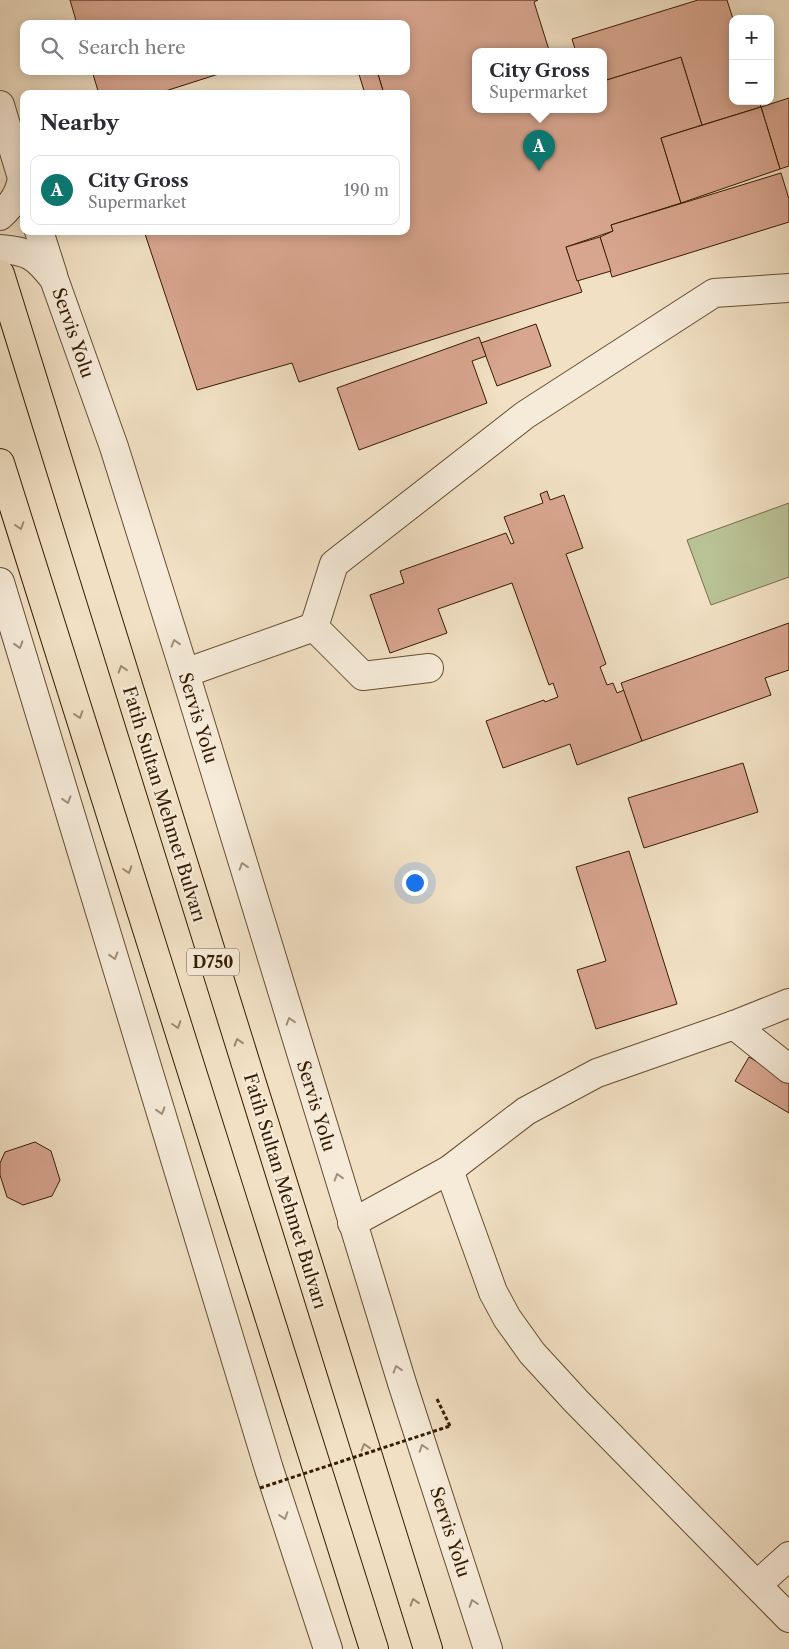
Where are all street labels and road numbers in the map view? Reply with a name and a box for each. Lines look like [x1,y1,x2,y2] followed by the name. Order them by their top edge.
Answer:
[47,285,99,381] street label: Servis Yolu
[174,670,222,766] street label: Servis Yolu
[118,683,211,925] street label: Fatih Sultan Mehmet Bulvarı
[187,949,239,976] road number: D750
[292,1058,340,1154] street label: Servis Yolu
[239,1070,332,1312] street label: Fatih Sultan Mehmet Bulvarı
[425,1484,475,1580] street label: Servis Yolu

